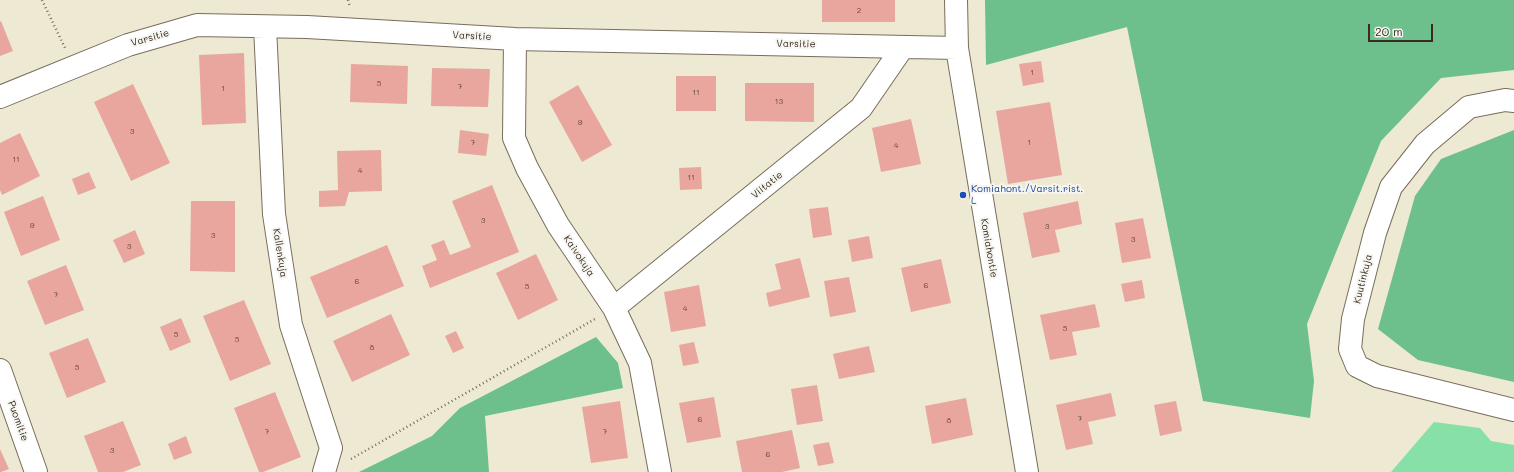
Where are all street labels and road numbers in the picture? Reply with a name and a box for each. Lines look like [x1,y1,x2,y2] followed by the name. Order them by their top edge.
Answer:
[129,27,171,49] street label: Varsitie
[452,29,492,43] street label: Varsitie
[776,38,816,50] street label: Varsitie
[749,169,785,201] street label: Viitatie
[978,217,1000,279] street label: Komiahontie
[270,228,290,278] street label: Kallenkuja
[561,233,597,279] street label: Kaivokuja
[1351,253,1375,305] street label: Kuutinkuja
[5,399,31,443] street label: Puomitie

